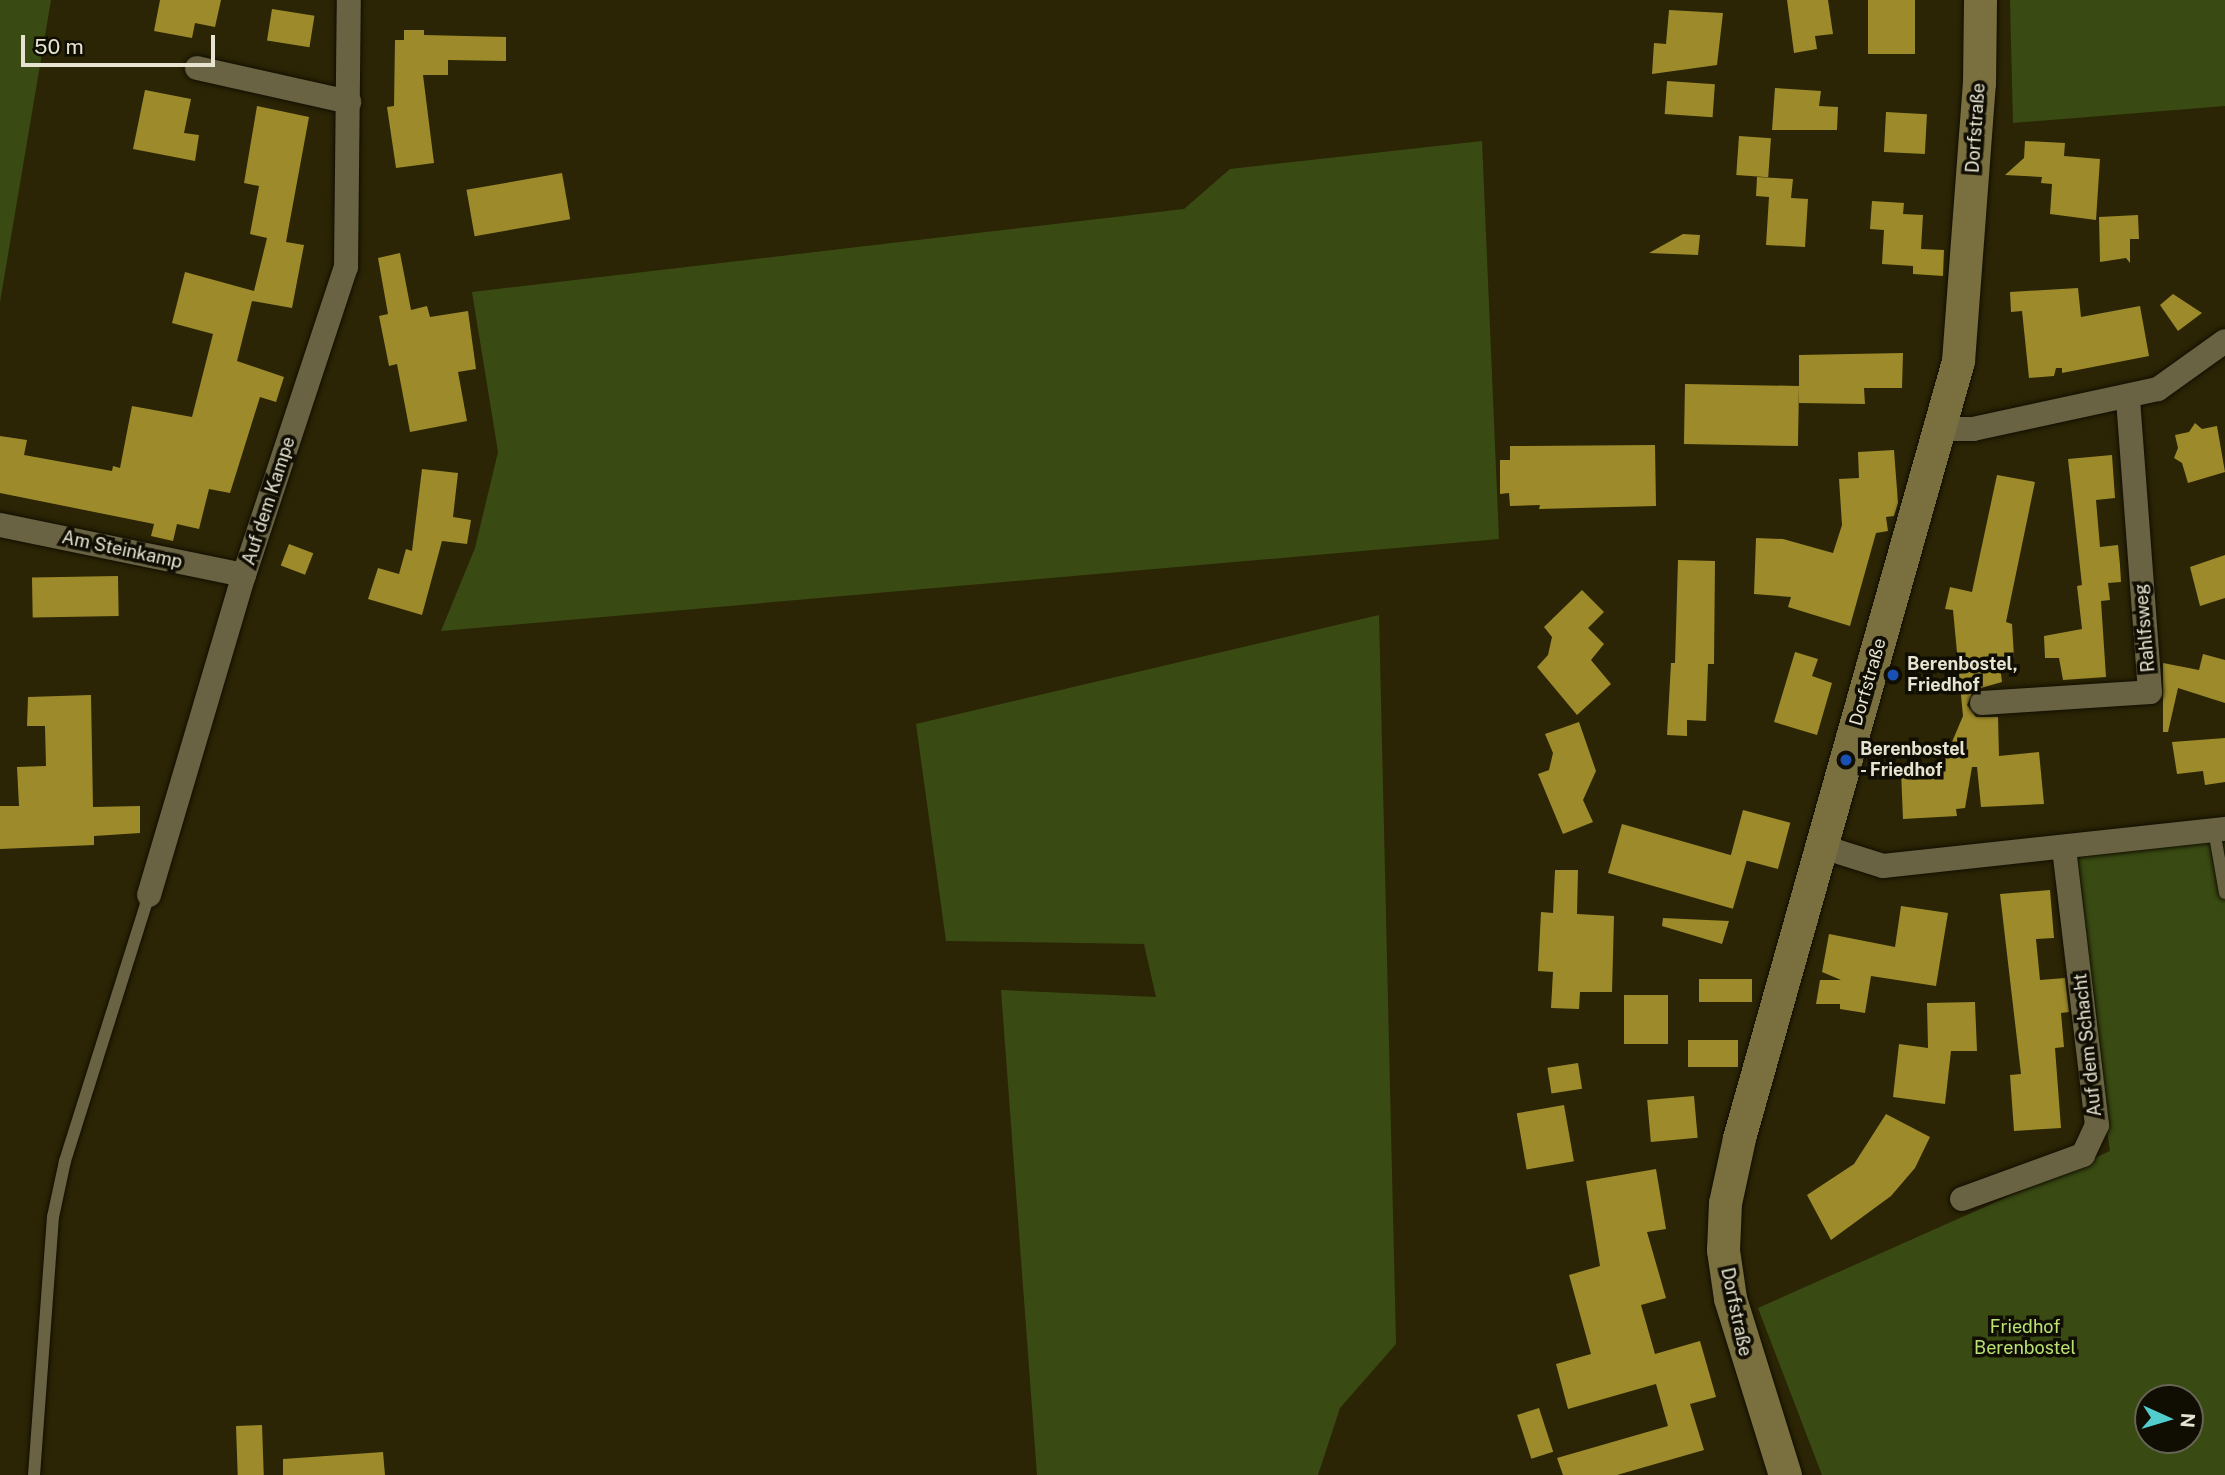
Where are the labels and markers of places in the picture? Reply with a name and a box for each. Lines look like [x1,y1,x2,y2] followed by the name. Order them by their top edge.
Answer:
[1907,654,2018,696] place label: Berenbostel, Friedhof
[1885,667,1901,683] marker: Berenbostel, Friedhof
[1860,739,1965,782] place label: Berenbostel - Friedhof
[1838,752,1854,768] marker: Berenbostel - Friedhof

